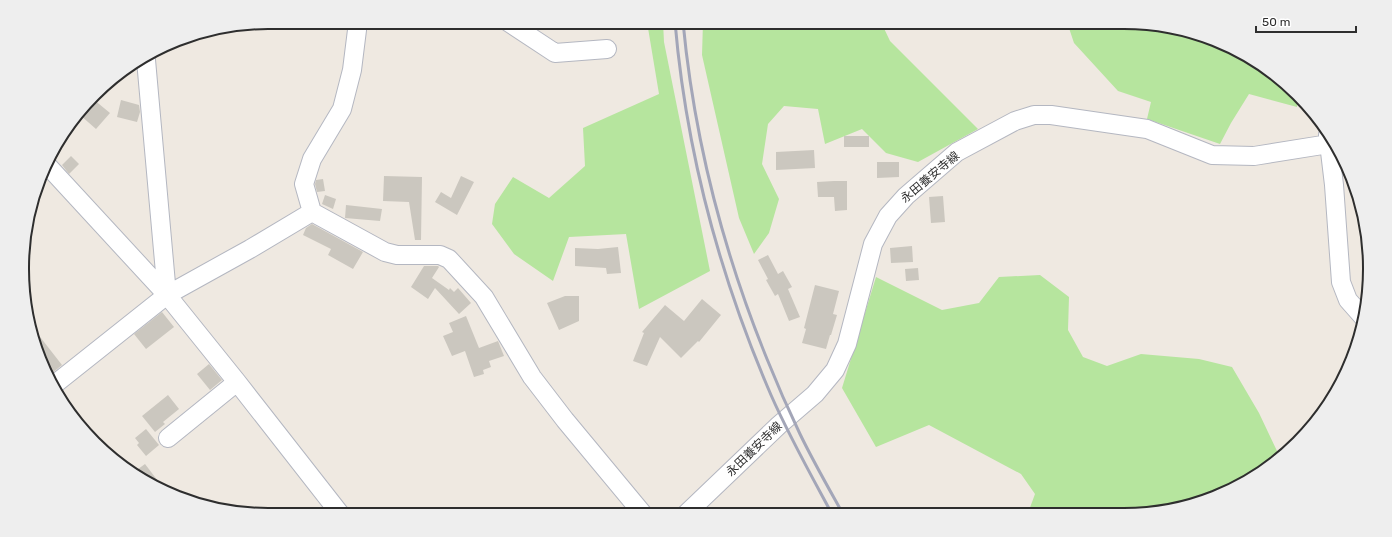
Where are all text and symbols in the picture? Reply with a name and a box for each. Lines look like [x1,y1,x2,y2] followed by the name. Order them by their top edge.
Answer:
[1256,8,1356,34] scale bar
[1262,15,1290,29] text: 50 m
[898,148,962,206] street label: 永田養安寺線
[723,419,785,479] street label: 永田養安寺線

